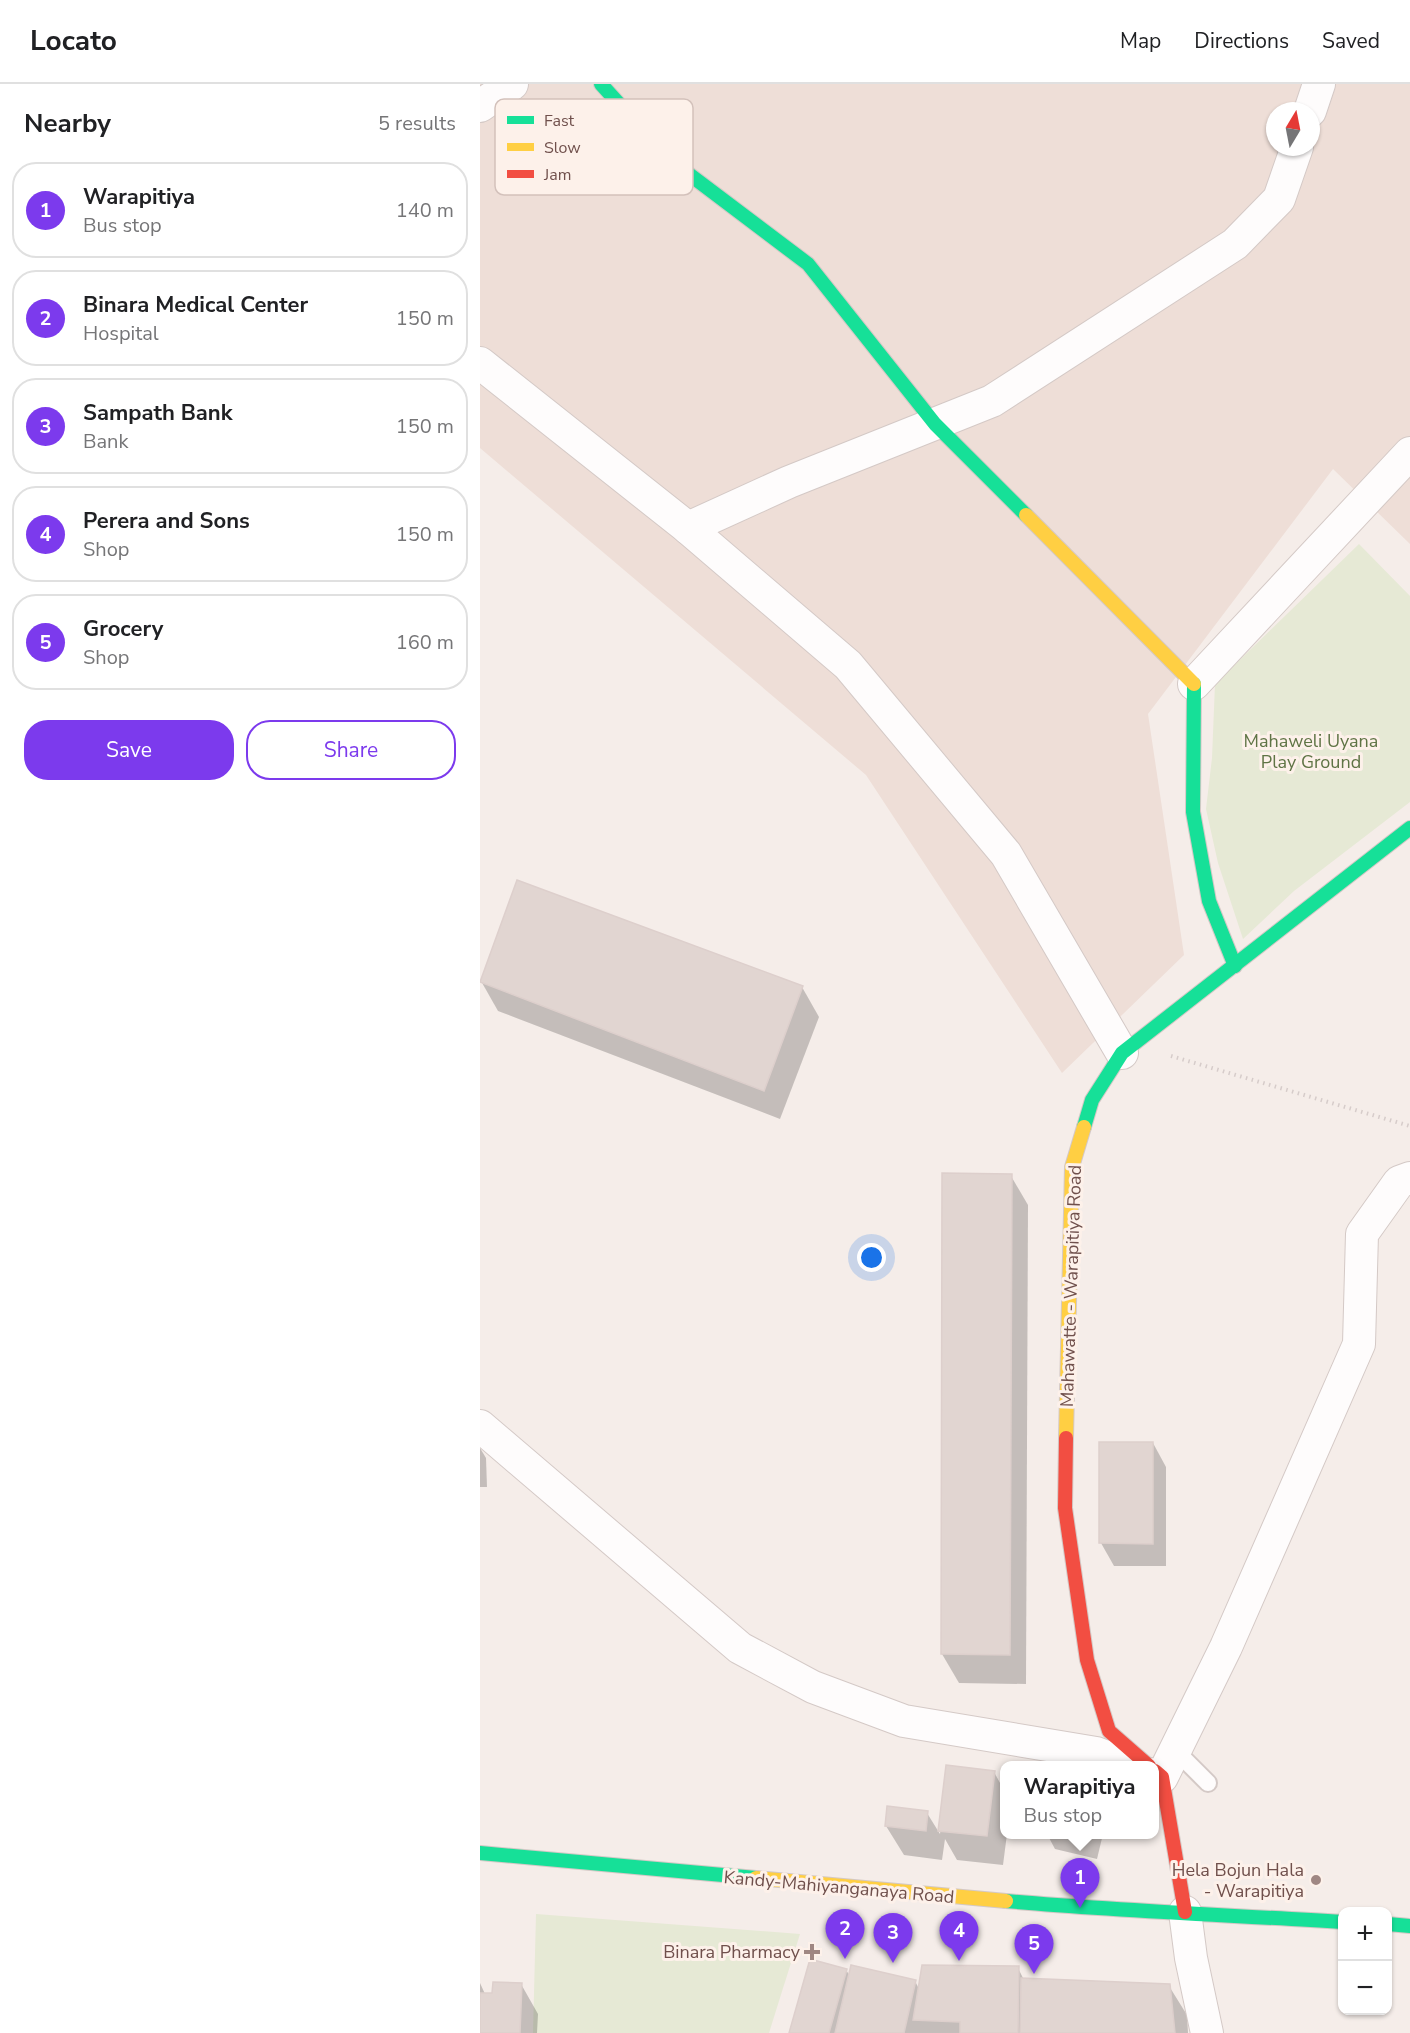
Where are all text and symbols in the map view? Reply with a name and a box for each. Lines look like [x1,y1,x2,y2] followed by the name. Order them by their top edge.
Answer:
[30,22,117,60] text: Locato
[1120,27,1161,55] text: Map
[1194,27,1289,55] text: Directions
[1322,27,1380,55] text: Saved
[495,99,693,195] legend
[1266,102,1320,156] north arrow
[24,106,111,141] text: Nearby
[378,110,456,137] text: 5 results
[544,110,575,132] text: Fast
[544,137,581,159] text: Slow
[543,164,571,186] text: Jam
[83,182,195,212] text: Warapitiya
[40,197,52,224] text: 1
[396,197,454,224] text: 140 m
[83,212,162,239] text: Bus stop
[83,290,308,320] text: Binara Medical Center
[40,305,52,332] text: 2
[396,305,454,332] text: 150 m
[83,320,159,347] text: Hospital
[83,398,233,428] text: Sampath Bank
[40,413,52,440] text: 3
[396,413,454,440] text: 150 m
[83,428,128,455] text: Bank
[83,506,250,536] text: Perera and Sons
[40,521,52,548] text: 4
[396,521,454,548] text: 150 m
[83,536,129,563] text: Shop
[83,614,163,644] text: Grocery
[40,629,52,656] text: 5
[396,629,454,656] text: 160 m
[83,644,129,671] text: Shop
[24,720,234,780] button: Save
[246,720,456,780] button: Share
[1244,729,1378,774] park label: Mahaweli Uyana Play Ground
[1055,1164,1087,1408] street label: Mahawatte - Warapitiya Road
[857,1243,886,1272] your location
[1000,1761,1159,1839] popup
[1023,1772,1136,1802] text: Warapitiya
[1023,1802,1102,1829] text: Bus stop
[1060,1858,1100,1908] pin: 1
[1172,1858,1304,1903] place label: Hela Bojun Hala - Warapitiya
[723,1865,955,1909] street label: Kandy-Mahiyanganaya Road
[1309,1873,1323,1887] marker: Hela Bojun Hala - Warapitiya
[1338,1907,1392,2015] map controls
[1338,1907,1392,1961] button: +
[826,1910,865,1959] pin: 2
[940,1912,978,1961] pin: 4
[874,1914,912,1963] pin: 3
[1014,1924,1054,1974] pin: 5
[663,1940,801,1964] place label: Binara Pharmacy
[805,1945,819,1959] marker: Binara Pharmacy
[1338,1961,1392,2015] button: −

